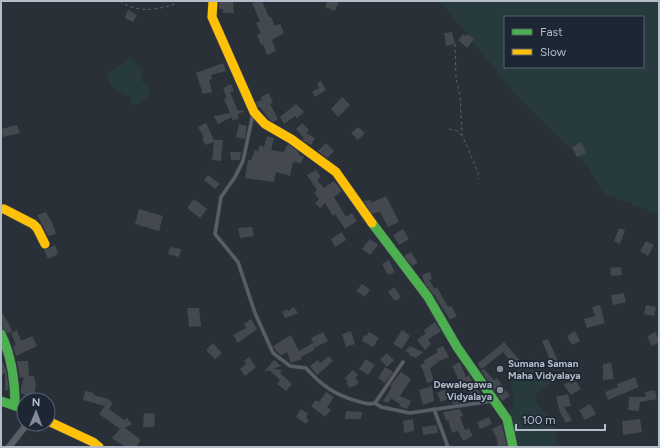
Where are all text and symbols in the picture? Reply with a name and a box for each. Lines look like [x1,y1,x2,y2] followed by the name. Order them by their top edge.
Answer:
[504,16,644,68] legend
[540,25,563,39] text: Fast
[540,45,567,59] text: Slow
[508,357,581,382] place label: Sumana Saman Maha Vidyalaya
[495,364,505,374] marker: Sumana Saman Maha Vidyalaya
[433,378,492,403] place label: Dewalegawa Vidyalaya
[495,385,505,395] marker: Dewalegawa Vidyalaya
[16,392,56,432] north arrow
[32,396,41,409] text: N
[516,406,605,432] scale bar
[522,413,556,427] text: 100 m

